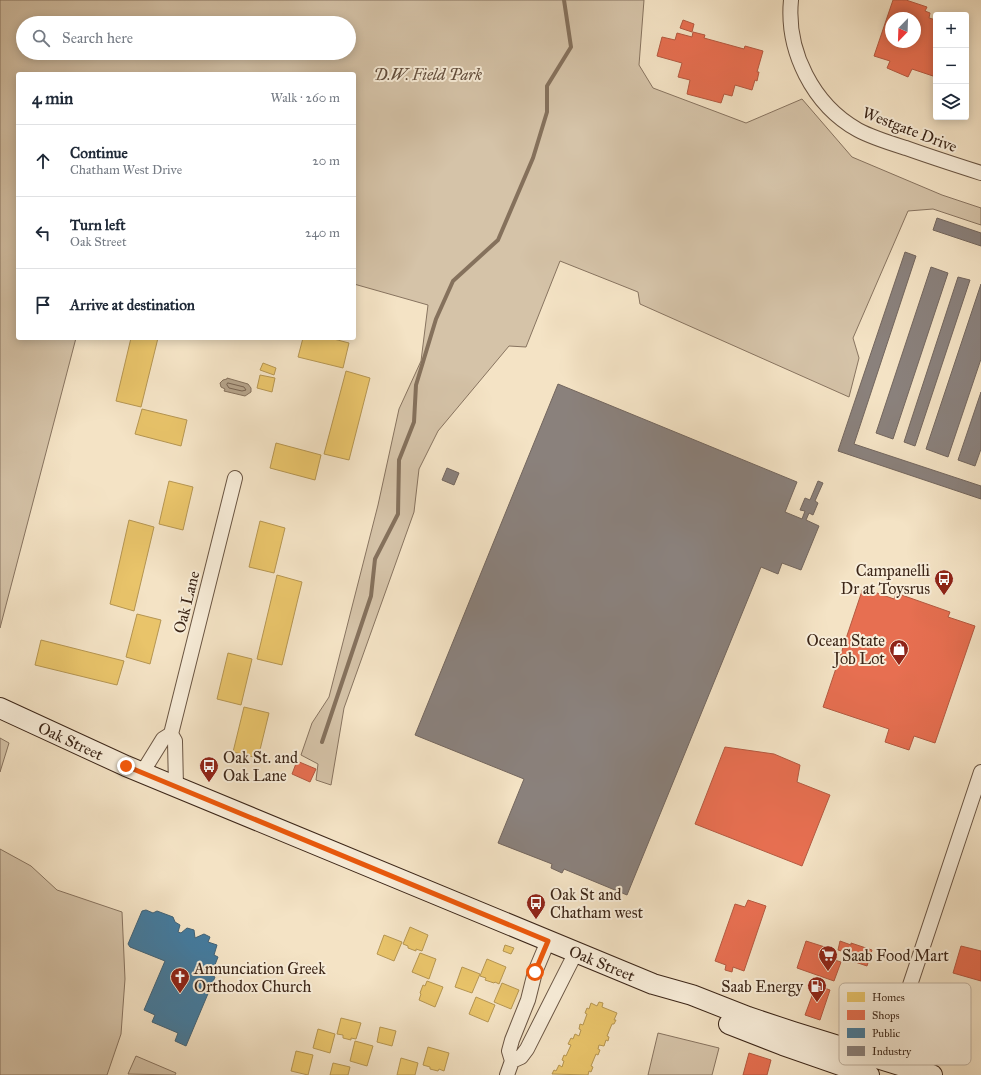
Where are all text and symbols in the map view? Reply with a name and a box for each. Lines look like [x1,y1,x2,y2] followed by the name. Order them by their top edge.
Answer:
[885,12,921,48] north arrow
[933,12,969,120] map controls
[933,12,969,48] button: +
[16,16,356,60] search box
[30,27,52,49] icon: search
[62,29,133,47] text: Search here
[933,48,969,84] button: −
[374,65,482,84] park label: D.W. Field Park
[933,84,969,120] button: layers
[32,88,73,109] text: 4 min
[270,90,340,106] text: Walk · 260 m
[860,103,960,157] street label: Westgate Drive
[70,144,128,162] text: Continue
[32,150,54,172] icon: ahead
[312,153,340,169] text: 20 m
[70,162,182,178] text: Chatham West Drive
[70,216,126,234] text: Turn left
[32,222,54,244] icon: left
[305,225,340,241] text: 240 m
[70,234,127,250] text: Oak Street
[32,294,54,316] icon: arrive
[70,296,195,314] text: Arrive at destination
[841,561,931,598] place label: Campanelli Dr at Toysrus
[933,568,955,596] bus stop icon: Campanelli Dr at Toysrus
[170,569,203,635] street label: Oak Lane
[807,631,885,669] place label: Ocean State Job Lot
[888,638,910,666] shop icon: Ocean State Job Lot
[35,718,107,764] street label: Oak Street
[223,748,298,785] place label: Oak St. and Oak Lane
[198,755,220,783] bus stop icon: Oak St. and Oak Lane
[117,757,135,775] route end
[550,885,644,922] place label: Oak St and Chatham west
[525,892,547,920] bus stop icon: Oak St and Chatham west
[566,941,638,986] street label: Oak Street
[817,944,839,972] supermarket icon: Saab Food Mart
[842,946,949,965] place label: Saab Food Mart
[193,959,326,996] place label: Annunciation Greek Orthodox Church
[526,963,544,981] route start
[169,966,191,994] church icon: Annunciation Greek Orthodox Church
[806,975,828,1003] fuel station icon: Saab Energy
[721,977,804,997] place label: Saab Energy
[839,983,971,1065] legend
[872,991,905,1004] text: Homes
[872,1009,900,1022] text: Shops
[872,1027,900,1040] text: Public
[872,1045,912,1058] text: Industry

